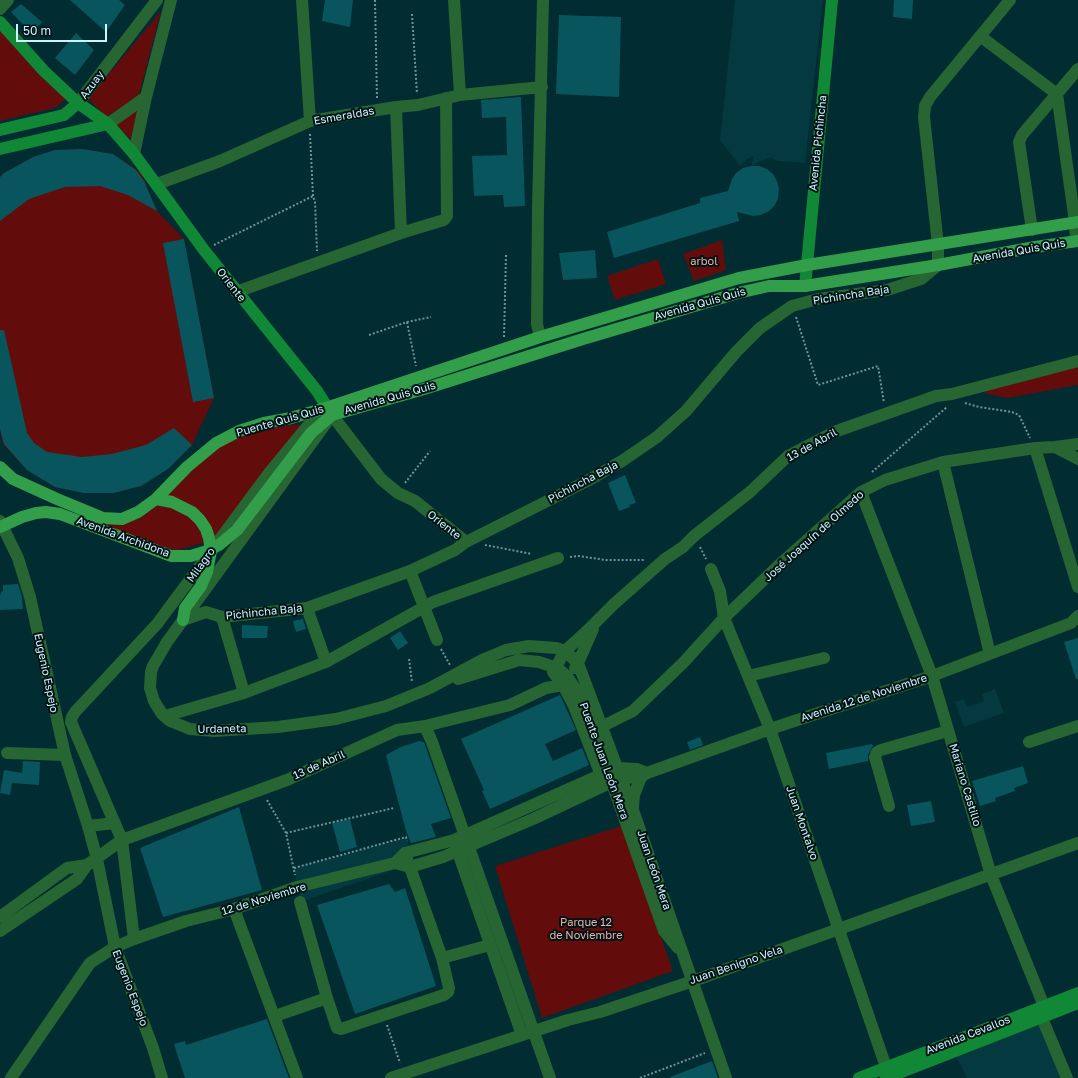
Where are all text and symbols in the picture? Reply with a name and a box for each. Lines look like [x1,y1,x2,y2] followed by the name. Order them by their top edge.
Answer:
[18,16,109,42] scale bar
[23,23,51,38] text: 50 m
[77,68,107,102] street label: Azuay
[806,95,830,191] street label: Avenida Pichincha
[313,104,375,128] street label: Esmeraldas
[971,236,1067,266] street label: Avenida Quis Quis
[690,255,718,269] park label: arbol
[214,265,248,305] street label: Oriente
[812,282,890,308] street label: Pichincha Baja
[653,285,747,323] street label: Avenida Quis Quis
[343,379,437,417] street label: Avenida Quis Quis
[235,402,325,440] street label: Puente Quis Quis
[785,426,839,464] street label: 13 de Abril
[546,458,620,506] street label: Pichincha Baja
[761,488,867,584] street label: José Joaquín de Olmedo
[424,508,464,542] street label: Oriente
[75,514,171,560] street label: Avenida Archidona
[184,545,218,585] street label: Milagro
[225,601,303,623] street label: Pichincha Baja
[31,632,61,714] street label: Eugenio Espejo
[799,671,929,725] street label: Avenida 12 de Noviembre
[577,701,631,821] street label: Puente Juan León Mera
[197,722,247,736] street label: Urdaneta
[946,742,984,828] street label: Mariano Castillo
[291,748,347,782] street label: 13 de Abril
[783,784,821,862] street label: Juan Montalvo
[634,828,674,912] street label: Juan León Mera
[220,880,308,918] street label: 12 de Noviembre
[549,916,623,942] park label: Parque 12 de Noviembre
[688,943,784,987] street label: Juan Benigno Vela
[109,948,151,1028] street label: Eugenio Espejo
[924,1013,1012,1057] street label: Avenida Cevallos

